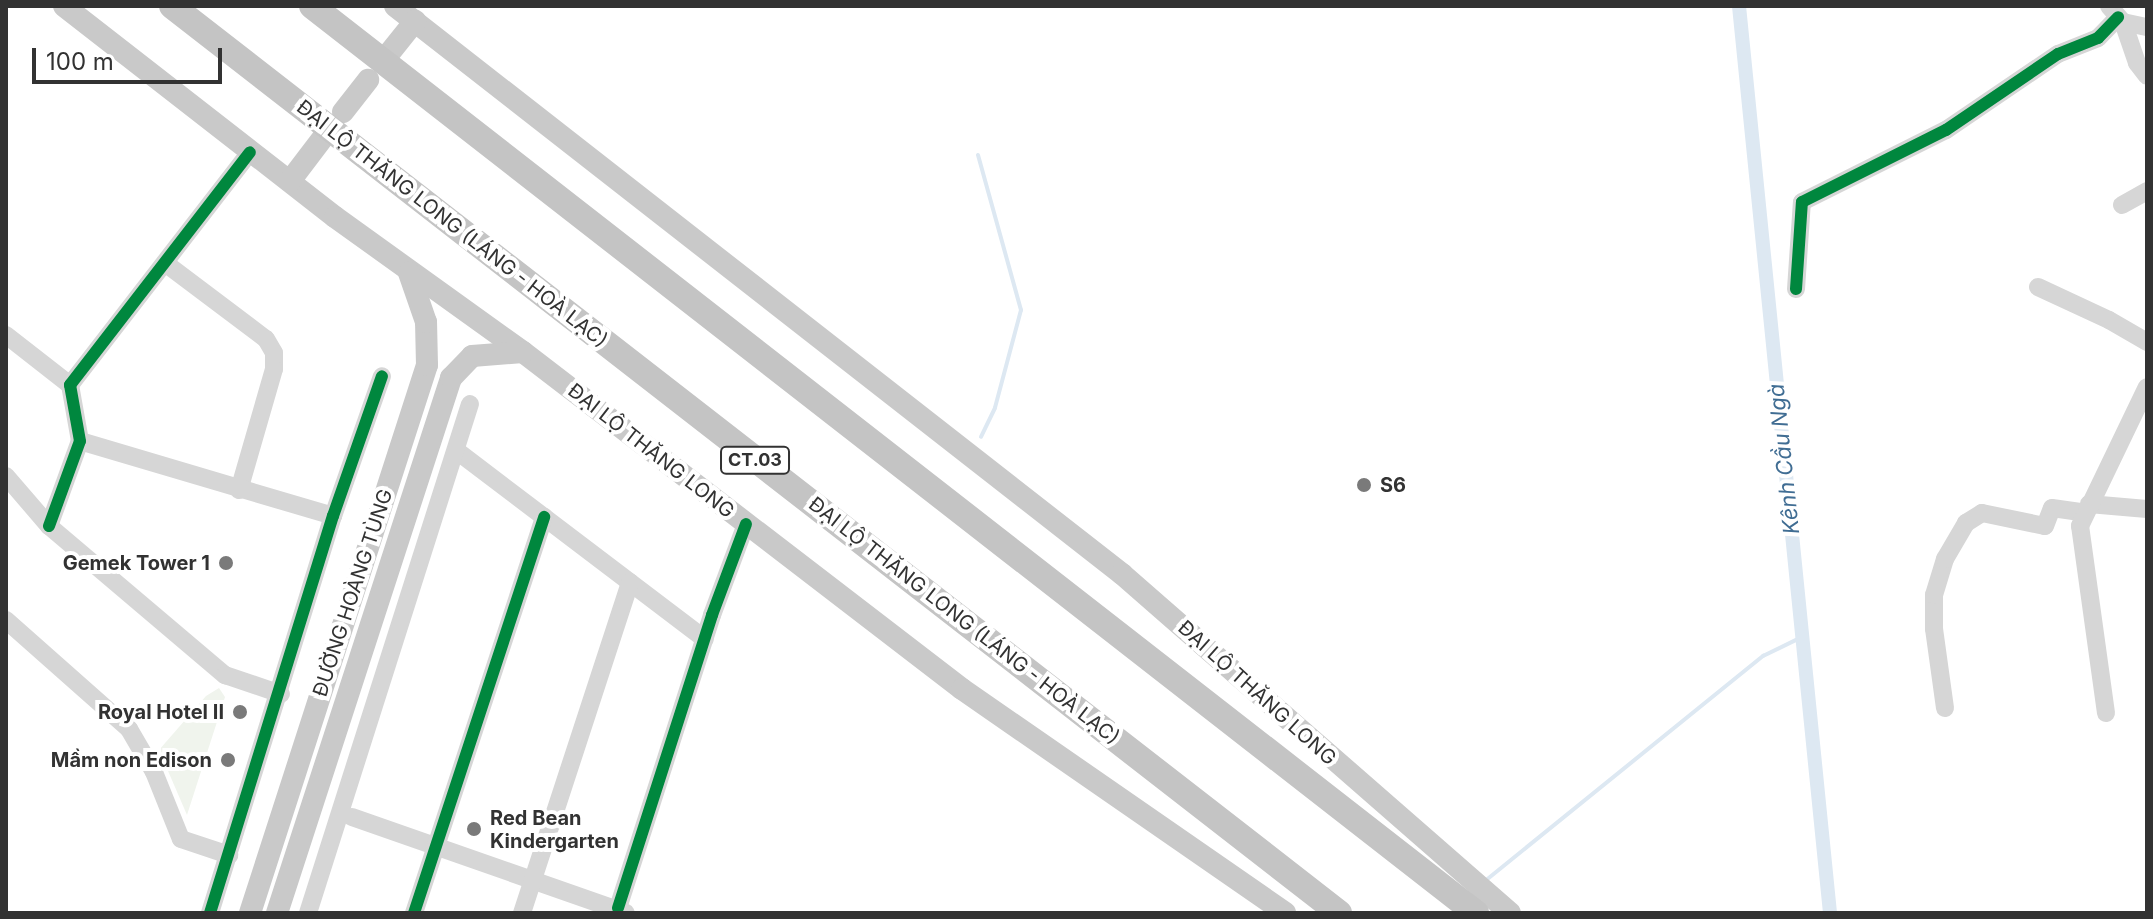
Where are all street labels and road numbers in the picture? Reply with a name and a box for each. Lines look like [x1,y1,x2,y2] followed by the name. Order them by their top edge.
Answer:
[292,95,612,353] street label: ĐẠI LỘ THĂNG LONG (LÁNG - HOÀ LẠC)
[563,379,739,523] street label: ĐẠI LỘ THĂNG LONG
[719,446,791,474] road number: CT.03
[308,486,398,700] street label: ĐƯỜNG HOÀNG TÙNG
[804,492,1124,750] street label: ĐẠI LỘ THĂNG LONG (LÁNG - HOÀ LẠC)
[1173,616,1341,770] street label: ĐẠI LỘ THĂNG LONG

